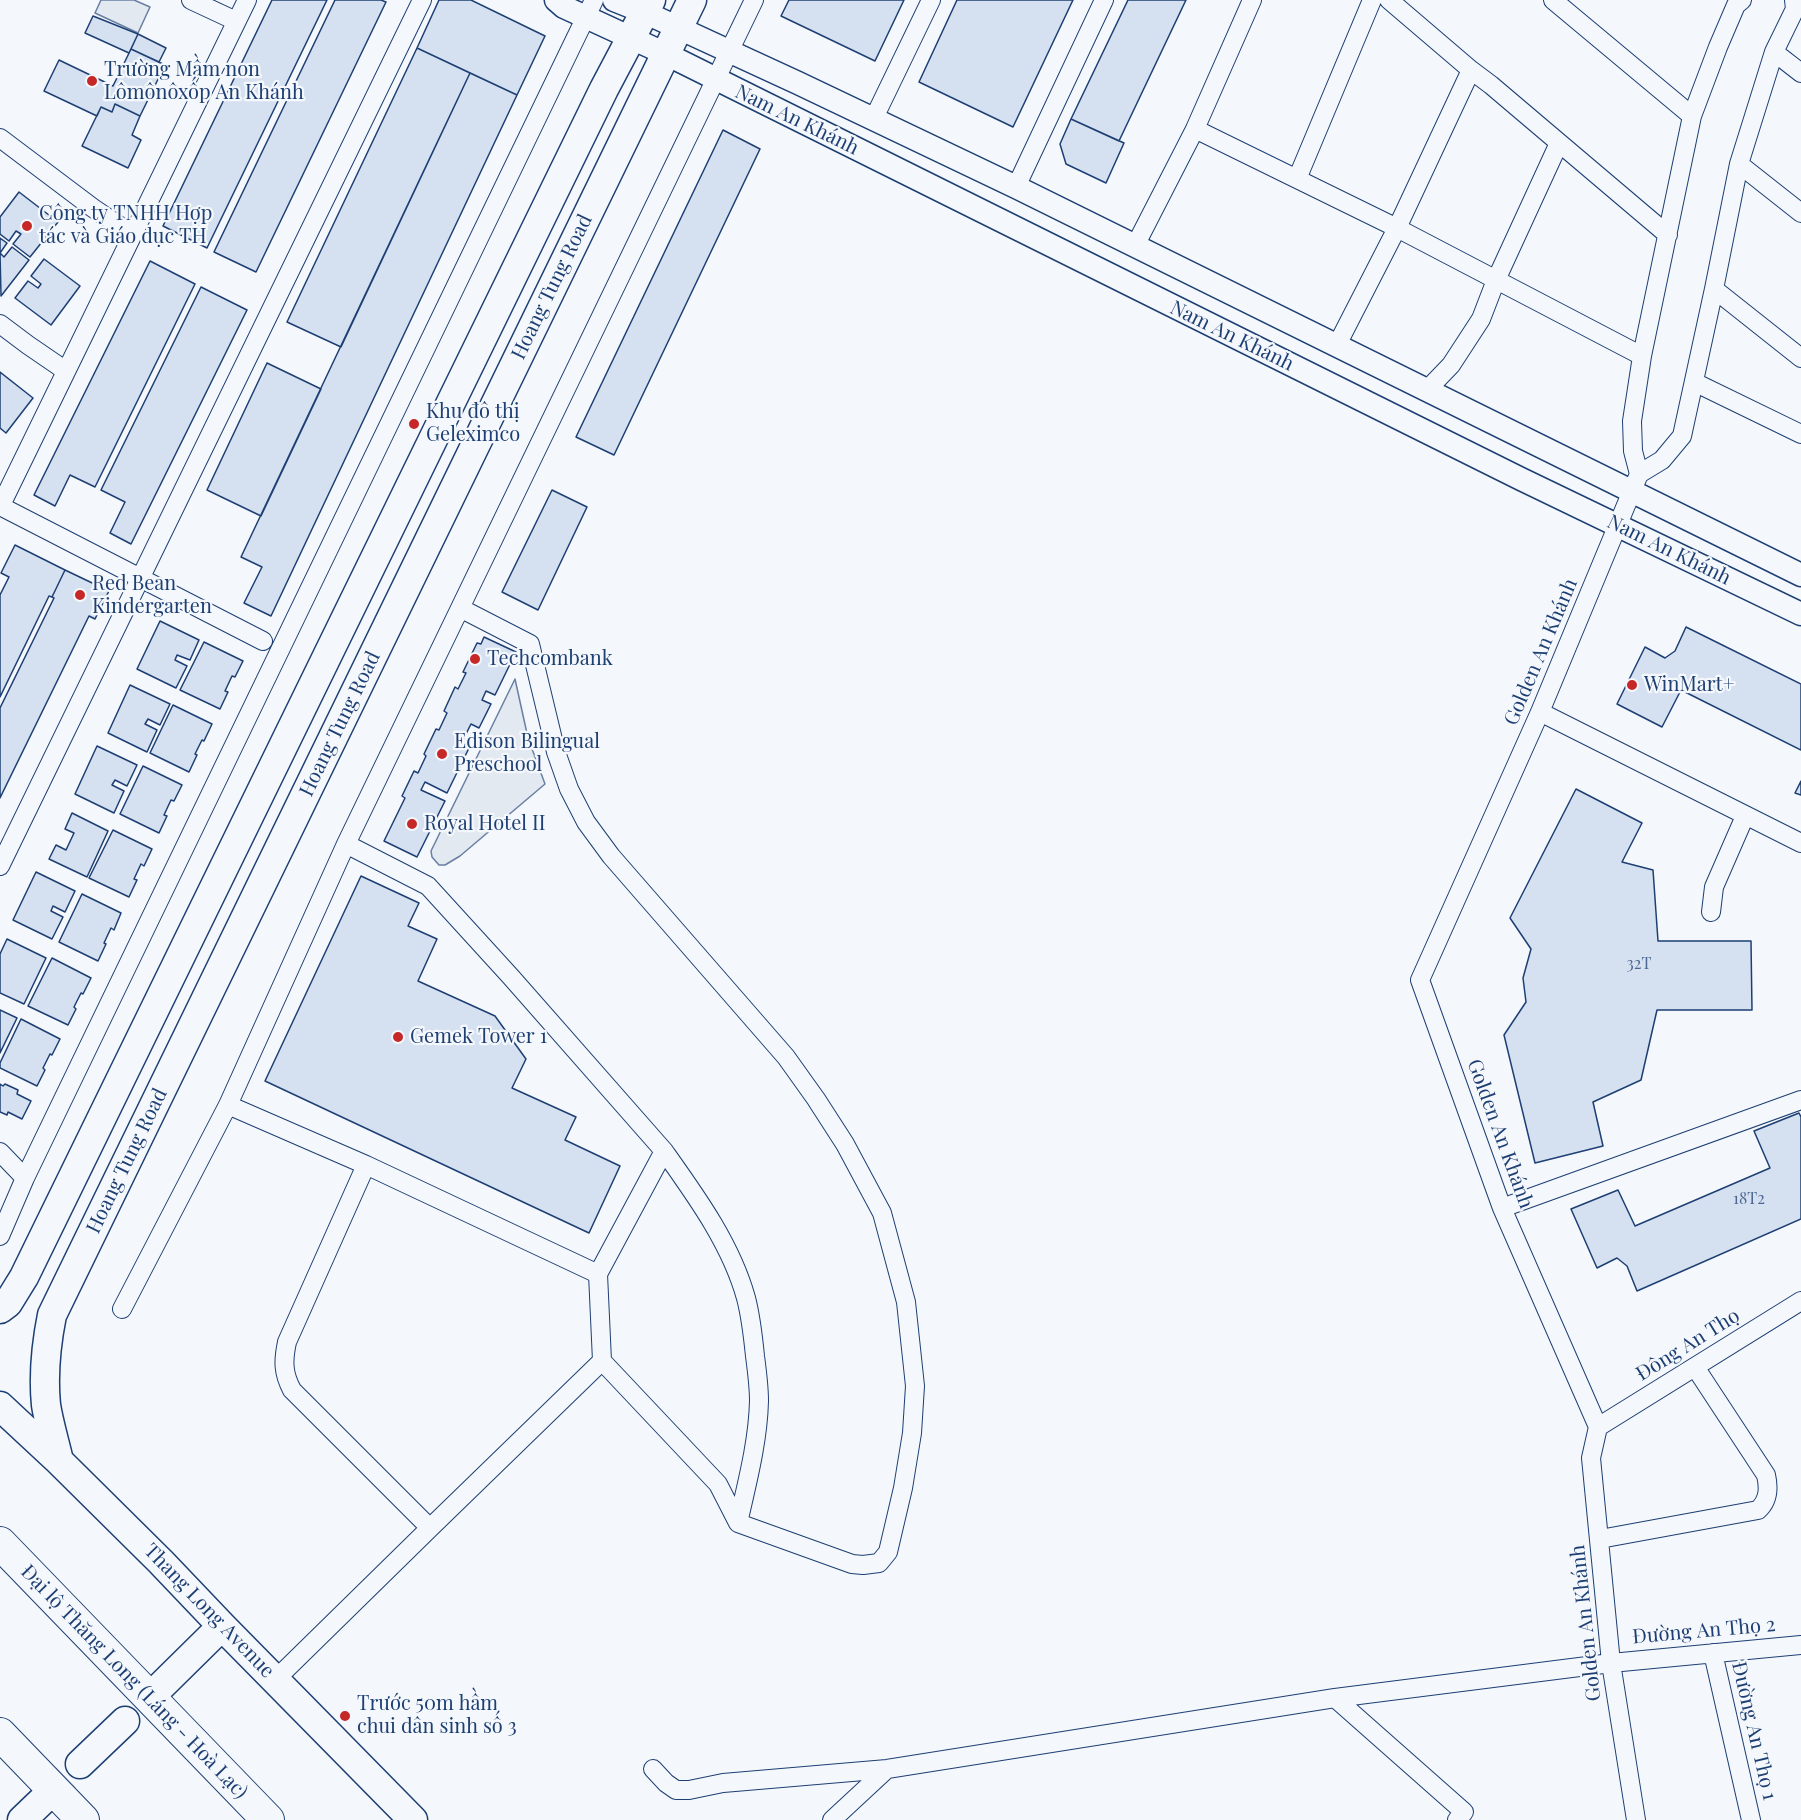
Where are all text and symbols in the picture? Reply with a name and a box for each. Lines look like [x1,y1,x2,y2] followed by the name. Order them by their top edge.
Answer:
[104,58,304,105] place label: Trường Mầm non Lômônôxốp An Khánh
[85,74,99,88] marker: Trường Mầm non Lômônôxốp An Khánh
[731,80,863,160] street label: Nam An Khánh
[39,202,212,249] place label: Công ty TNHH Hợp tác và Giáo dục TH
[506,211,598,363] street label: Hoang Tung Road
[20,219,34,233] marker: Công ty TNHH Hợp tác và Giáo dục TH
[1166,296,1298,376] street label: Nam An Khánh
[426,400,520,447] place label: Khu đô thị Geleximco
[407,417,421,431] marker: Khu đô thị Geleximco
[1603,510,1735,590] street label: Nam An Khánh
[92,572,212,619] place label: Red Bean Kindergarten
[1499,575,1583,729] street label: Golden An Khánh
[73,588,87,602] marker: Red Bean Kindergarten
[487,647,613,671] place label: Techcombank
[294,648,386,800] street label: Hoang Tung Road
[468,652,482,666] marker: Techcombank
[1644,673,1734,697] place label: WinMart+
[1625,678,1639,692] marker: WinMart+
[454,730,600,777] place label: Edison Bilingual Preschool
[435,747,449,761] marker: Edison Bilingual Preschool
[424,812,546,836] place label: Royal Hotel II
[405,817,419,831] marker: Royal Hotel II
[1627,954,1651,974] house number: 32T
[410,1025,547,1049] place label: Gemek Tower 1
[391,1030,405,1044] marker: Gemek Tower 1
[1462,1056,1538,1212] street label: Golden An Khánh
[81,1085,173,1237] street label: Hoang Tung Road
[1733,1189,1765,1209] house number: 18T2
[1632,1304,1744,1386] street label: Đông An Thọ
[139,1539,279,1683] street label: Thang Long Avenue
[1566,1544,1606,1702] street label: Golden An Khánh
[16,1560,252,1804] street label: Đại lộ Thăng Long (Láng - Hoà Lạc)
[1632,1613,1776,1649] street label: Đường An Thọ 2
[1726,1659,1782,1803] street label: Đường An Thọ 1
[357,1692,517,1739] place label: Trước 50m hầm chui dân sinh số 3
[338,1709,352,1723] marker: Trước 50m hầm chui dân sinh số 3

